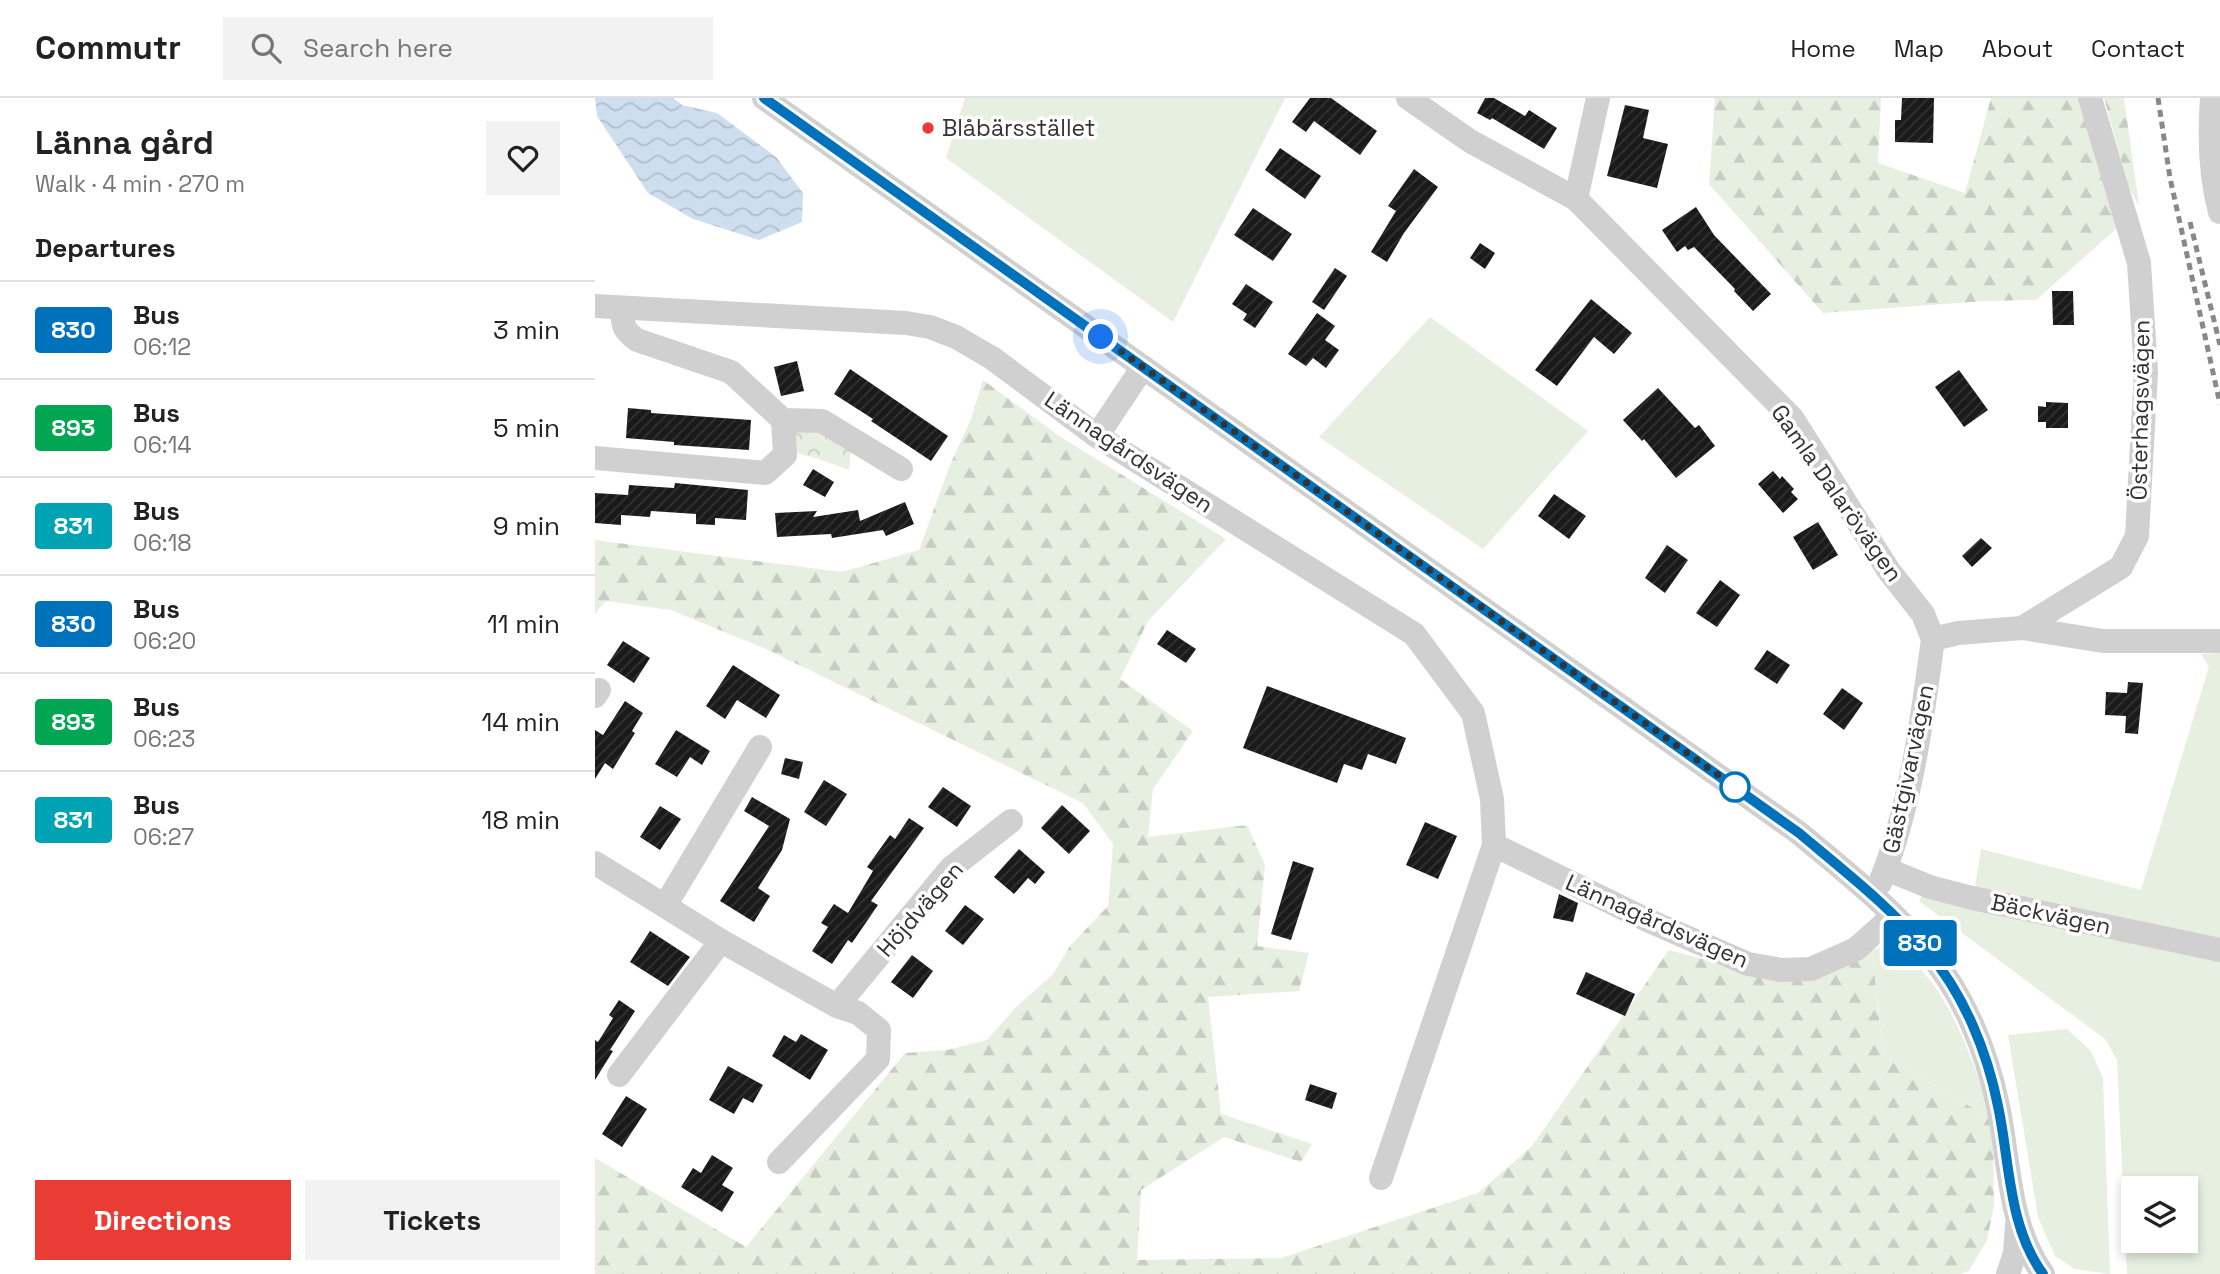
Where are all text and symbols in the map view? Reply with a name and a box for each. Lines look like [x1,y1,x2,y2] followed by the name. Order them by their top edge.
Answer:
[223,17,713,80] search box
[35,27,181,69] text: Commutr
[247,29,285,67] icon: search
[303,31,453,65] text: Search here
[1790,33,1856,64] text: Home
[1894,33,1944,64] text: Map
[1982,33,2053,64] text: About
[2091,33,2185,64] text: Contact
[942,113,1095,143] place label: Blåbärsstället
[920,120,936,136] marker: Blåbärsstället
[486,121,560,195] button: heart
[35,122,214,164] text: Länna gård
[35,169,245,199] text: Walk · 4 min · 270 m
[35,231,176,265] text: Departures
[133,298,180,332] text: Bus
[493,313,560,347] text: 3 min
[51,314,96,345] text: 830
[1083,319,1118,354] your location
[2123,319,2157,501] street label: Österhagsvägen
[133,332,191,362] text: 06:12
[1039,384,1219,520] street label: Lännagårdsvägen
[133,396,180,430] text: Bus
[1765,398,1909,588] street label: Gamla Dalarövägen
[493,411,560,445] text: 5 min
[52,412,95,443] text: 893
[133,430,192,460] text: 06:14
[133,494,180,528] text: Bus
[493,509,560,543] text: 9 min
[54,510,93,541] text: 831
[133,528,192,558] text: 06:18
[133,592,180,626] text: Bus
[487,607,560,641] text: 11 min
[51,608,96,639] text: 830
[133,626,196,656] text: 06:20
[1875,682,1941,856] street label: Gästgivarvägen
[133,690,180,724] text: Bus
[482,705,560,739] text: 14 min
[52,706,95,737] text: 893
[133,724,195,754] text: 06:23
[1720,772,1750,802] unlabelled marker
[133,788,180,822] text: Bus
[482,803,560,837] text: 18 min
[54,804,93,835] text: 831
[133,822,194,852] text: 06:27
[870,855,970,963] street label: Höjdvägen
[1561,867,1753,975] street label: Lännagårdsvägen
[1988,887,2114,941] street label: Bäckvägen
[1880,920,1960,966] line badge: 830
[1898,927,1942,958] text: 830
[2121,1176,2198,1253] map controls
[2121,1176,2198,1253] button: layers
[35,1180,291,1260] button: Directions
[305,1180,560,1260] button: Tickets

